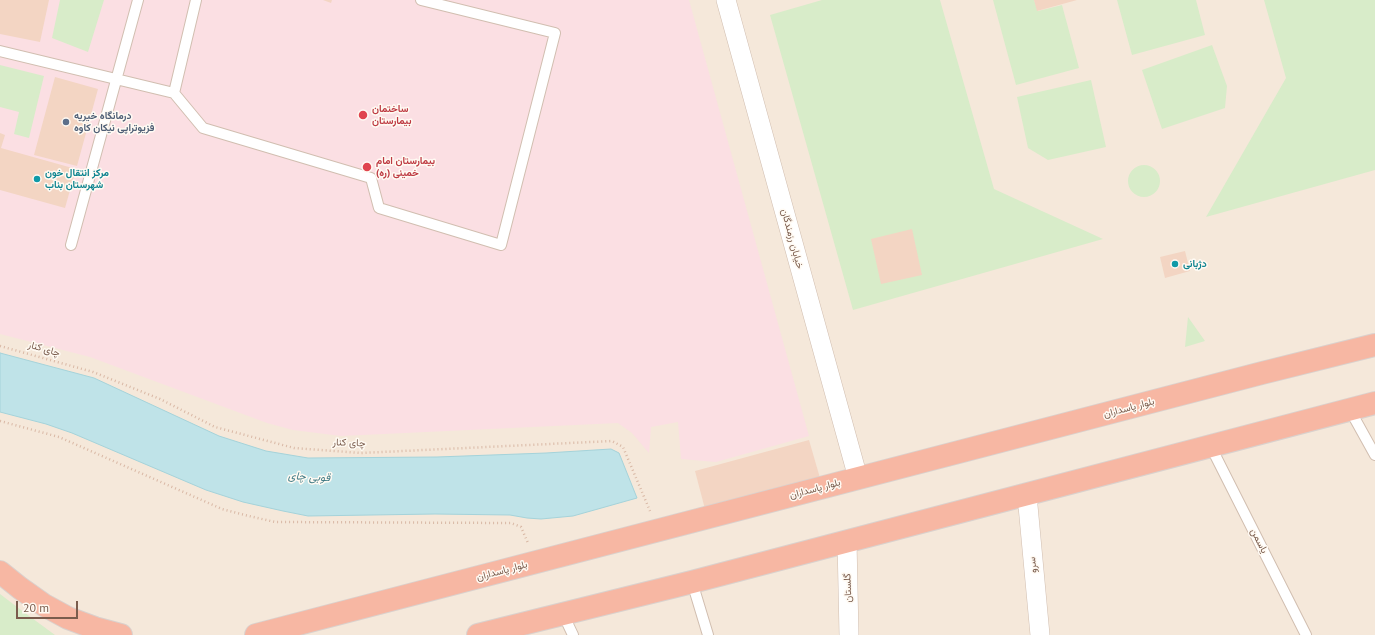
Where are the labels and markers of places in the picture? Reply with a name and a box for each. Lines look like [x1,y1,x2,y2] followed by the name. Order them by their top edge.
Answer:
[372,103,412,126] place label: ساختمان بیمارستان
[357,109,369,121] marker: ساختمان بیمارستان
[74,110,154,134] place label: درمانگاه خیریه فزیوتراپی نیکان کاوه
[61,117,71,127] marker: درمانگاه خیریه فزیوتراپی نیکان کاوه
[376,155,435,178] place label: بیمارستان امام خمینی (ره)
[361,161,373,173] marker: بیمارستان امام خمینی (ره)
[45,167,109,190] place label: مرکز انتقال خون شهرستان بناب
[32,174,42,184] marker: مرکز انتقال خون شهرستان بناب
[1183,258,1207,270] place label: دژبانی
[1170,259,1180,269] marker: دژبانی

